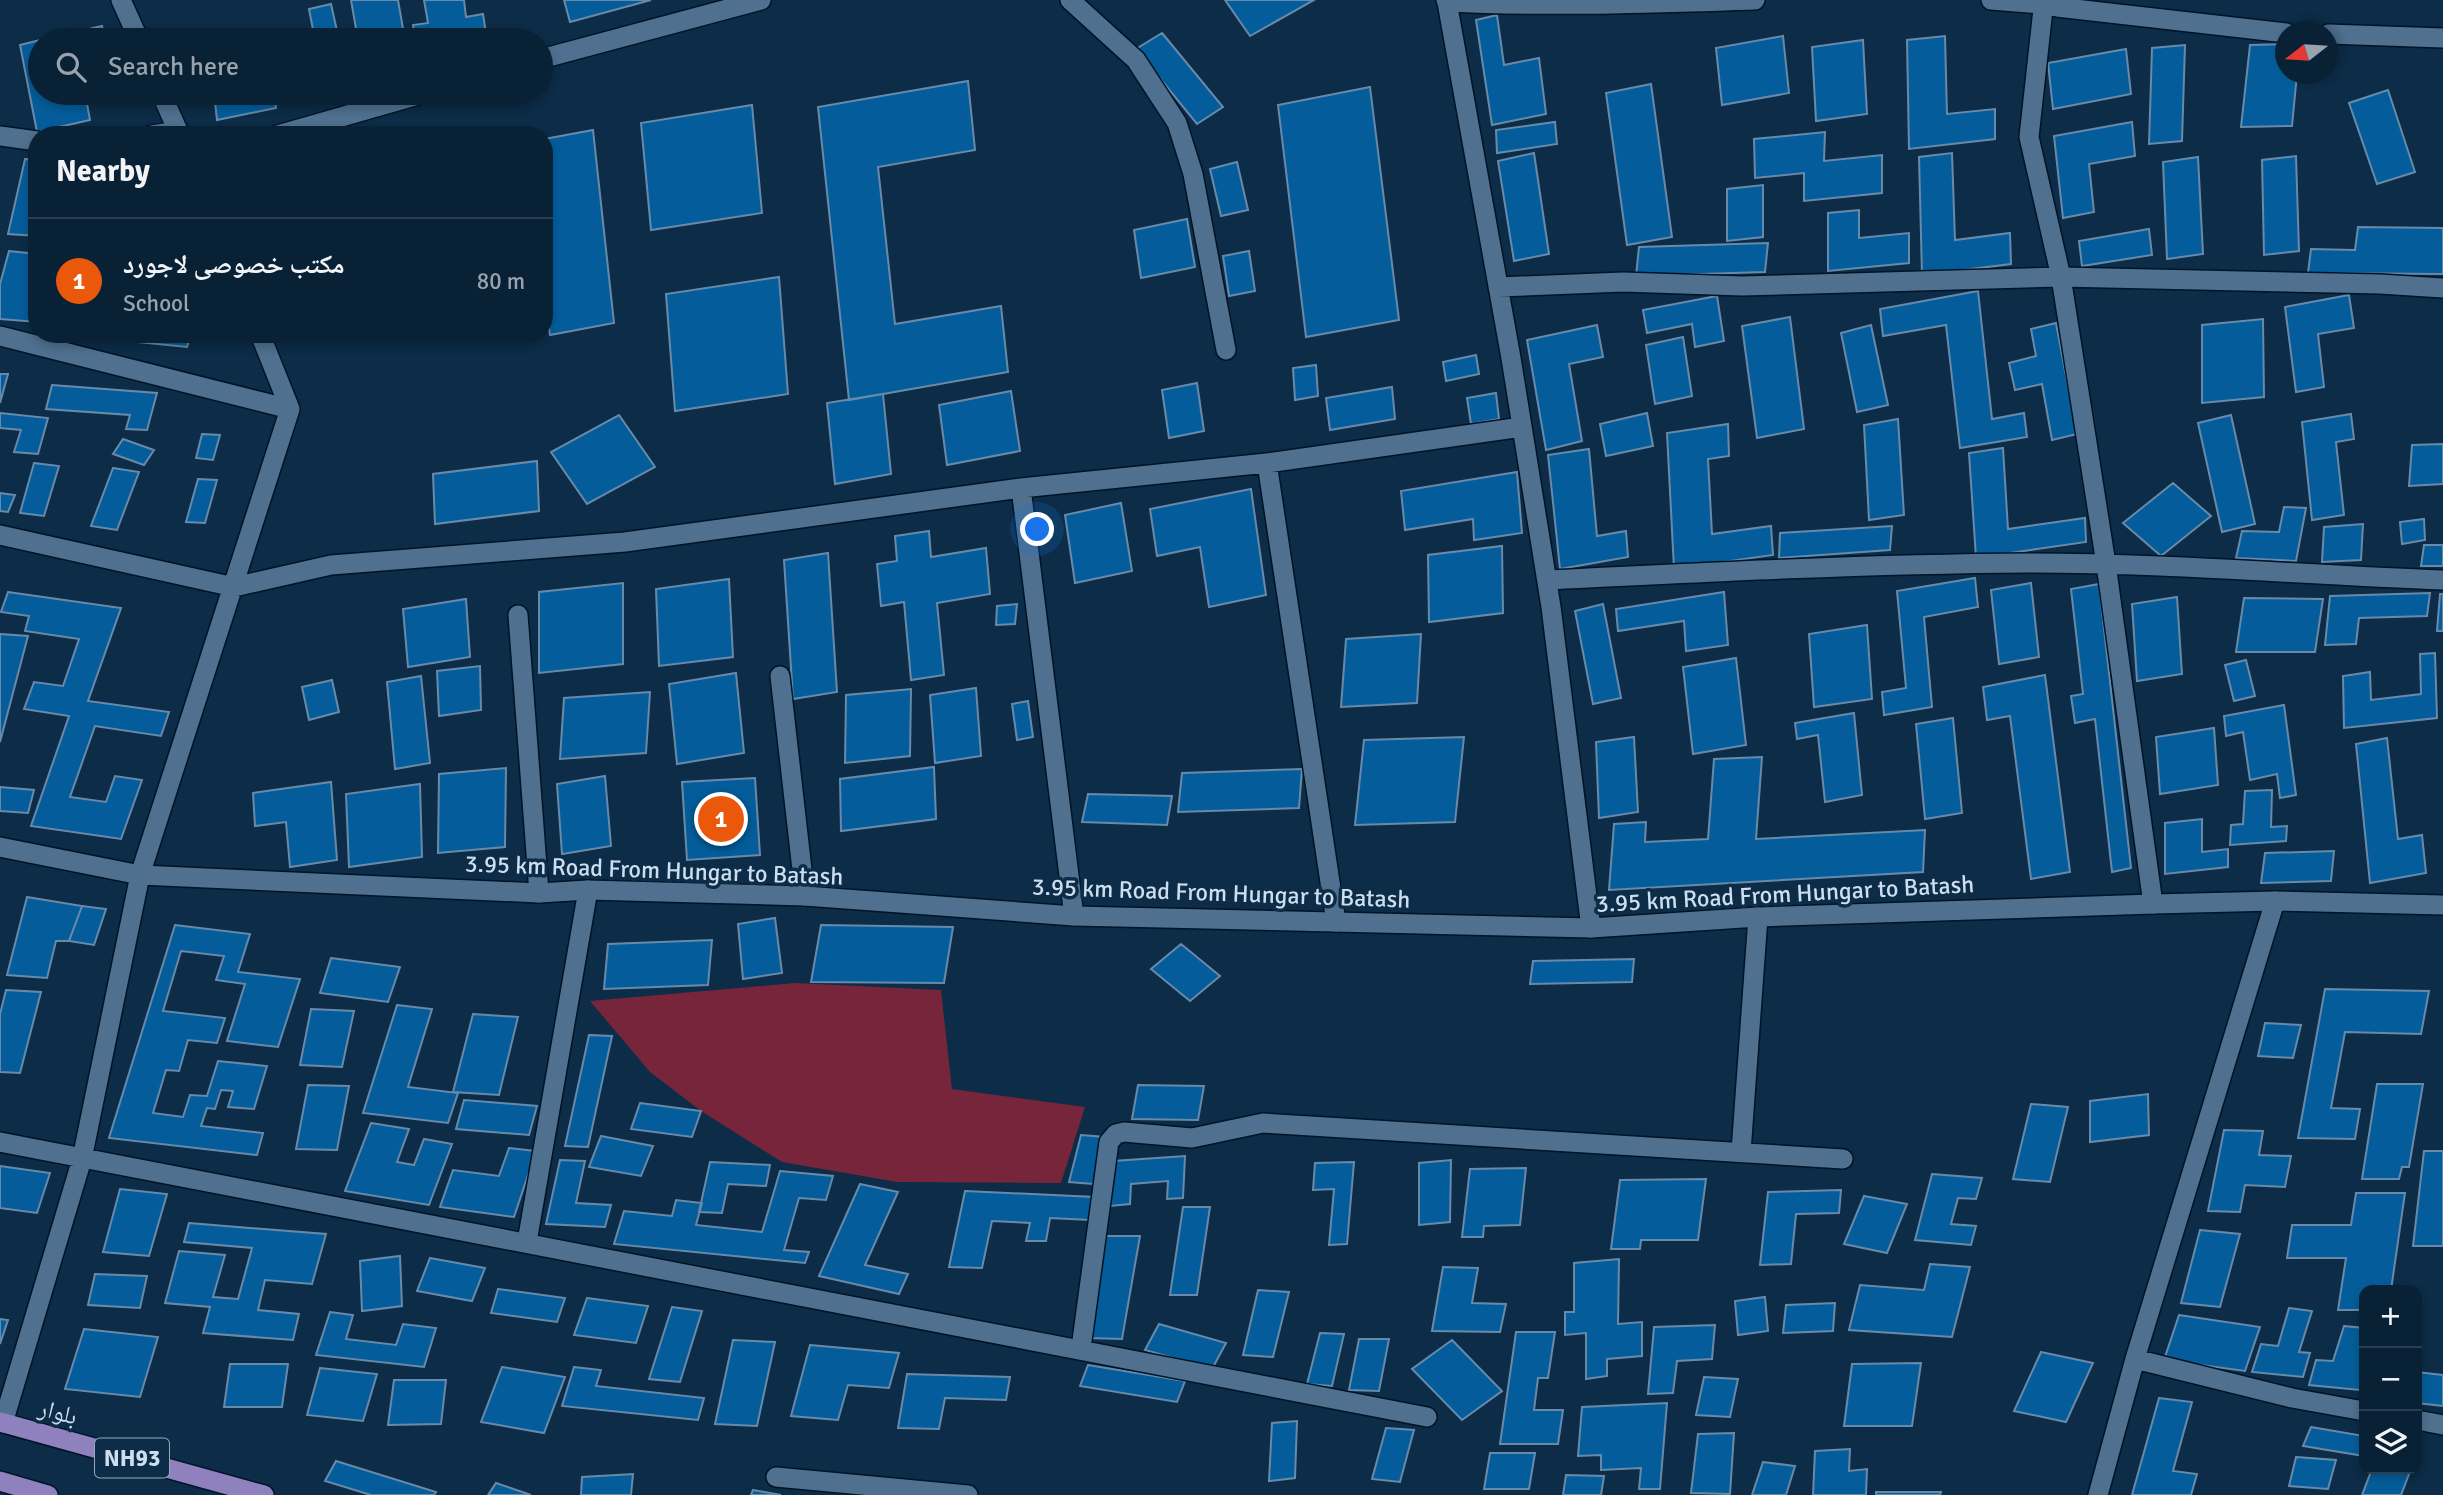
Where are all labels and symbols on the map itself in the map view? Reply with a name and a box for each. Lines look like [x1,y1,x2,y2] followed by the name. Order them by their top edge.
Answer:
[2275,21,2338,84] north arrow
[1020,512,1054,546] your location
[698,793,744,845] pin: 1
[464,848,844,892] street label: 3.95 km Road From Hungar to Batash
[1595,869,1975,919] street label: 3.95 km Road From Hungar to Batash
[1031,871,1411,915] street label: 3.95 km Road From Hungar to Batash
[34,1392,81,1431] street label: بلوار
[95,1438,169,1478] road number: NH93

